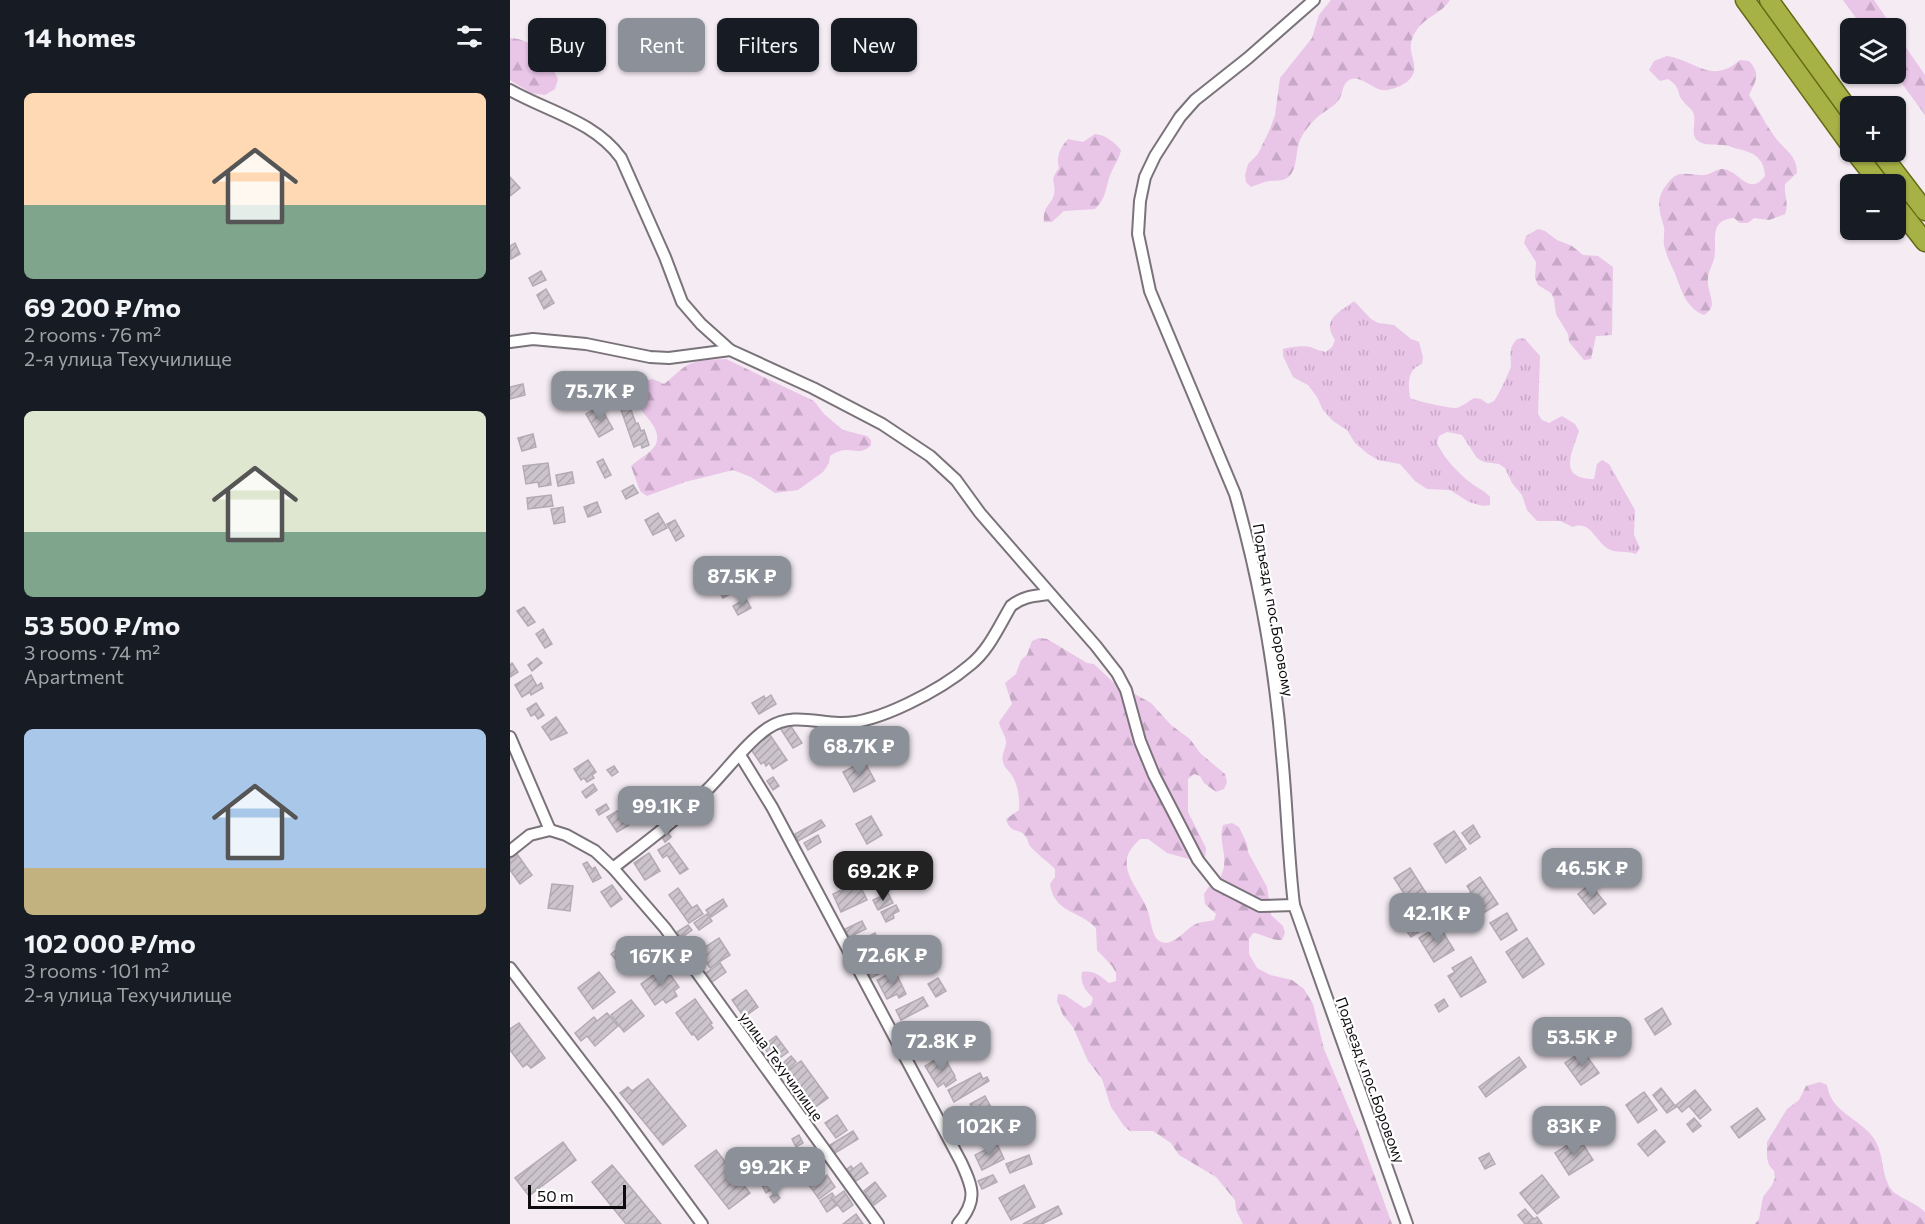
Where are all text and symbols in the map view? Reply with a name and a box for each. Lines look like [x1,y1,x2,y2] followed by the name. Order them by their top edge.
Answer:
[528,18,606,72] chip: Buy
[618,18,705,72] chip: Rent
[717,18,819,72] chip: Filters
[831,18,917,72] chip: New
[1840,18,1906,240] map controls
[1840,18,1906,84] button: layers
[453,20,486,53] icon: filters
[24,21,136,52] text: 14 homes
[1840,96,1906,162] button: +
[201,132,309,240] icon: home
[1840,174,1906,240] button: −
[24,291,181,322] text: 69 200 ₽/mo
[24,322,161,346] text: 2 rooms · 76 m²
[24,346,232,370] text: 2-я улица Техучилище
[545,371,655,422] pin: 75.7K ₽
[565,378,635,402] text: 75.7K ₽
[201,450,309,558] icon: home
[1250,522,1298,698] street label: Подъезд к пос.Боровому
[687,556,797,607] pin: 87.5K ₽
[707,563,777,587] text: 87.5K ₽
[24,609,180,640] text: 53 500 ₽/mo
[24,640,160,664] text: 3 rooms · 74 m²
[24,664,124,688] text: Apartment
[804,726,914,777] pin: 68.7K ₽
[823,733,895,757] text: 68.7K ₽
[201,768,309,876] icon: home
[611,786,721,837] pin: 99.1K ₽
[632,793,700,817] text: 99.1K ₽
[1537,848,1647,899] pin: 46.5K ₽
[828,851,938,902] pin: 69.2K ₽
[1556,855,1628,879] text: 46.5K ₽
[847,858,919,882] text: 69.2K ₽
[1382,893,1492,944] pin: 42.1K ₽
[1403,900,1471,924] text: 42.1K ₽
[24,927,196,958] text: 102 000 ₽/mo
[837,935,947,986] pin: 72.6K ₽
[612,936,710,987] pin: 167K ₽
[857,942,927,966] text: 72.6K ₽
[629,943,693,967] text: 167K ₽
[24,958,169,982] text: 3 rooms · 101 m²
[24,982,232,1006] text: 2-я улица Техучилище
[1333,994,1410,1166] street label: Подъезд к пос.Боровому
[736,1008,828,1124] street label: улица Техучилище
[1527,1017,1637,1068] pin: 53.5K ₽
[886,1021,996,1072] pin: 72.8K ₽
[1547,1024,1617,1048] text: 53.5K ₽
[906,1028,976,1052] text: 72.8K ₽
[940,1106,1038,1157] pin: 102K ₽
[1532,1106,1616,1157] pin: 83K ₽
[957,1113,1021,1137] text: 102K ₽
[1547,1113,1601,1137] text: 83K ₽
[720,1147,830,1198] pin: 99.2K ₽
[739,1154,811,1178] text: 99.2K ₽
[528,1182,626,1210] scale bar
[537,1186,574,1205] text: 50 m

